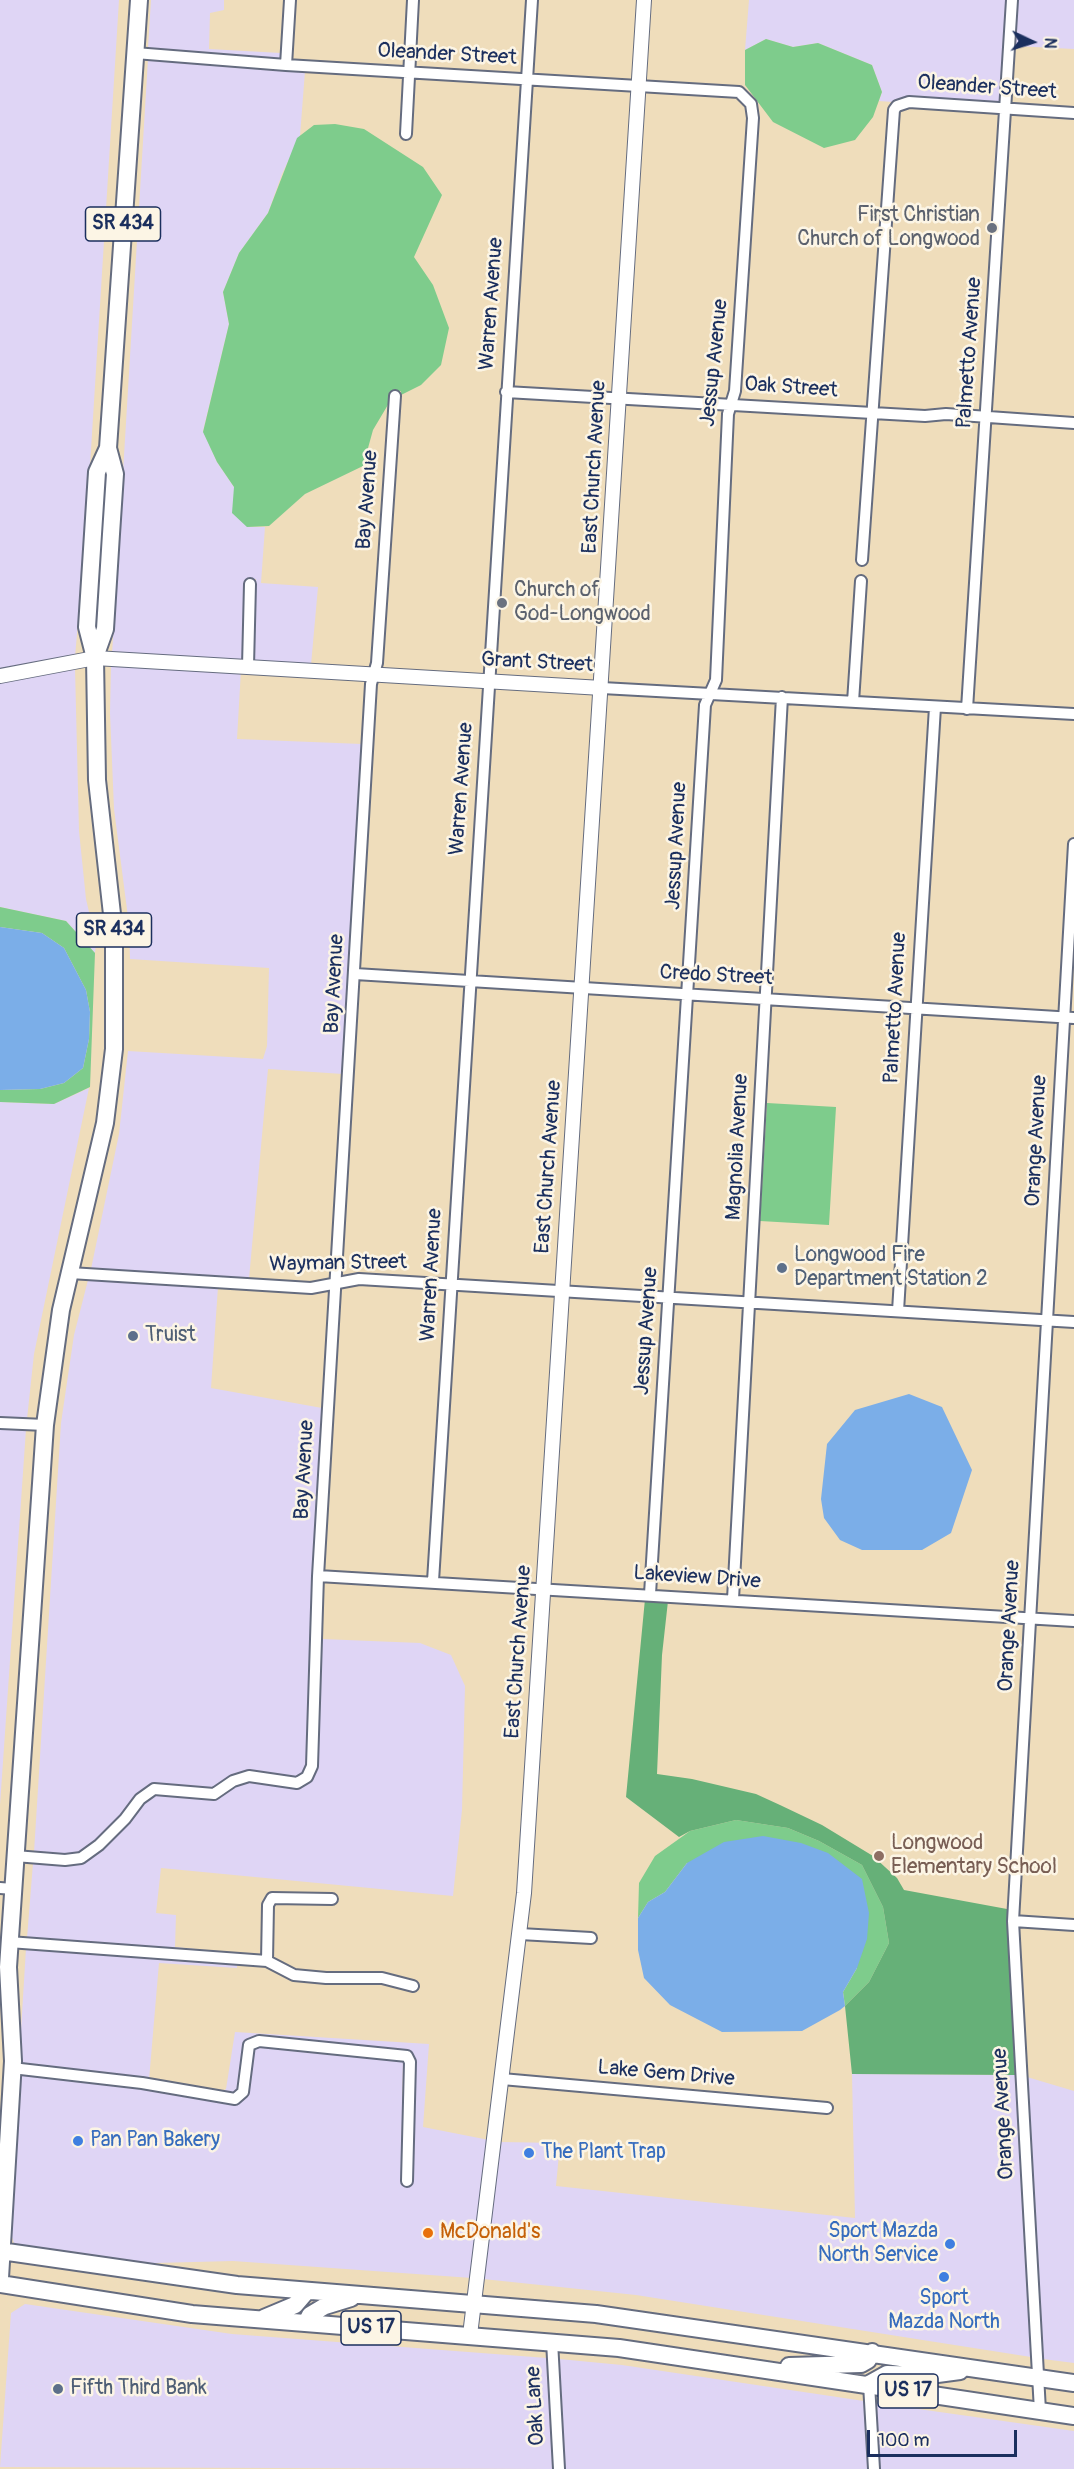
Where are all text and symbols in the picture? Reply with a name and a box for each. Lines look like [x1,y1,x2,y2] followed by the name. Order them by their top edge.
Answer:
[1002,12,1062,72] north arrow
[1040,37,1060,49] text: N
[377,39,517,71] street label: Oleander Street
[917,71,1057,105] street label: Oleander Street
[797,203,980,253] place label: First Christian Church of Longwood
[86,207,160,241] road number: SR 434
[985,221,999,235] marker: First Christian Church of Longwood
[475,237,509,371] street label: Warren Avenue
[952,276,988,430] street label: Palmetto Avenue
[696,298,734,428] street label: Jessup Avenue
[744,372,838,404] street label: Oak Street
[578,380,612,554] street label: East Church Avenue
[352,449,384,551] street label: Bay Avenue
[514,578,651,628] place label: Church of God-Longwood
[495,596,509,610] marker: Church of God-Longwood
[480,647,594,679] street label: Grant Street
[445,722,479,856] street label: Warren Avenue
[661,781,693,911] street label: Jessup Avenue
[76,913,152,947] road number: SR 434
[879,932,913,1084] street label: Palmetto Avenue
[320,934,350,1034] street label: Bay Avenue
[659,960,773,992] street label: Credo Street
[722,1073,754,1221] street label: Magnolia Avenue
[1021,1074,1053,1208] street label: Orange Avenue
[530,1080,568,1254] street label: East Church Avenue
[416,1208,448,1342] street label: Warren Avenue
[794,1243,988,1293] place label: Longwood Fire Department Station 2
[269,1250,407,1278] street label: Wayman Street
[775,1261,789,1275] marker: Longwood Fire Department Station 2
[630,1266,664,1396] street label: Jessup Avenue
[145,1323,196,1349] place label: Truist
[126,1329,140,1343] marker: Truist
[290,1420,320,1520] street label: Bay Avenue
[994,1559,1026,1693] street label: Orange Avenue
[632,1561,762,1595] street label: Lakeview Drive
[500,1565,538,1739] street label: East Church Avenue
[891,1831,1057,1881] place label: Longwood Elementary School
[872,1849,886,1863] marker: Longwood Elementary School
[988,2047,1020,2181] street label: Orange Avenue
[596,2055,736,2093] street label: Lake Gem Drive
[90,2128,220,2154] place label: Pan Pan Bakery
[71,2134,85,2148] marker: Pan Pan Bakery
[541,2140,666,2166] place label: The Plant Trap
[522,2146,536,2160] marker: The Plant Trap
[818,2219,938,2269] place label: Sport Mazda North Service
[440,2220,541,2246] place label: McDonald's
[421,2226,435,2240] marker: McDonald's
[943,2237,957,2251] marker: Sport Mazda North Service
[937,2270,951,2284] marker: Sport Mazda North
[888,2286,1000,2336] place label: Sport Mazda North
[341,2311,401,2345] road number: US 17
[521,2366,551,2446] street label: Oak Lane
[878,2374,938,2408] road number: US 17
[70,2376,207,2402] place label: Fifth Third Bank
[51,2382,65,2396] marker: Fifth Third Bank
[870,2418,1020,2456] scale bar
[878,2429,930,2452] text: 100 m

